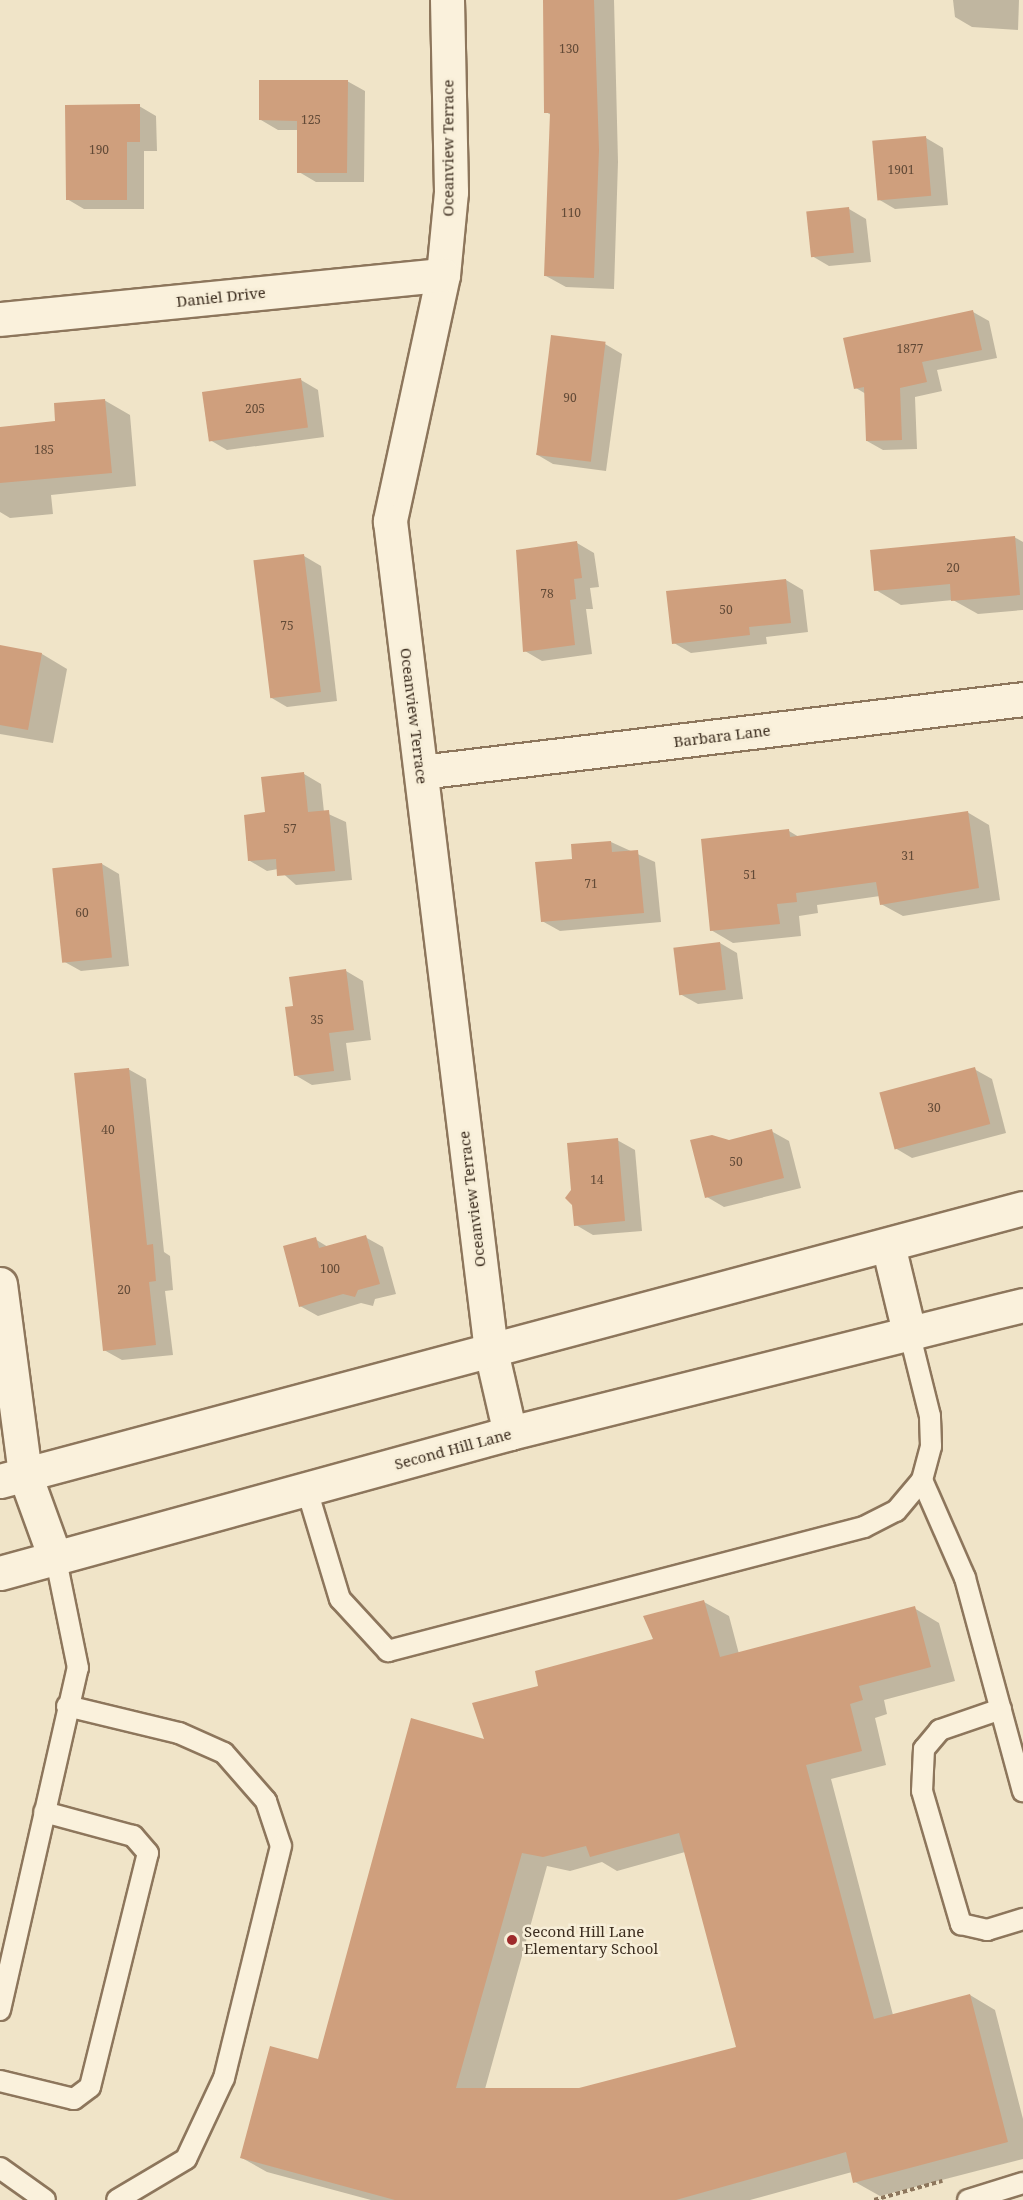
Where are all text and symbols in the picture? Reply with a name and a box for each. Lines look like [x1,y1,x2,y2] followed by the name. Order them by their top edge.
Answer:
[559,42,579,56] house number: 130
[439,79,457,217] street label: Oceanview Terrace
[301,113,321,127] house number: 125
[89,143,109,157] house number: 190
[888,163,914,177] house number: 1901
[561,206,581,220] house number: 110
[175,283,267,311] street label: Daniel Drive
[897,342,923,356] house number: 1877
[563,391,577,405] house number: 90
[245,402,265,416] house number: 205
[34,443,54,457] house number: 185
[946,561,960,575] house number: 20
[540,587,554,601] house number: 78
[719,603,733,617] house number: 50
[280,619,294,633] house number: 75
[397,647,431,785] street label: Oceanview Terrace
[672,721,772,751] street label: Barbara Lane
[283,822,297,836] house number: 57
[901,849,915,863] house number: 31
[743,868,757,882] house number: 51
[584,877,598,891] house number: 71
[75,906,89,920] house number: 60
[310,1013,324,1027] house number: 35
[927,1101,941,1115] house number: 30
[101,1123,115,1137] house number: 40
[455,1130,489,1268] street label: Oceanview Terrace
[729,1155,743,1169] house number: 50
[590,1173,604,1187] house number: 14
[320,1262,340,1276] house number: 100
[117,1283,131,1297] house number: 20
[393,1425,513,1473] street label: Second Hill Lane
[524,1922,658,1957] place label: Second Hill Lane Elementary School
[505,1933,519,1947] marker: Second Hill Lane Elementary School

